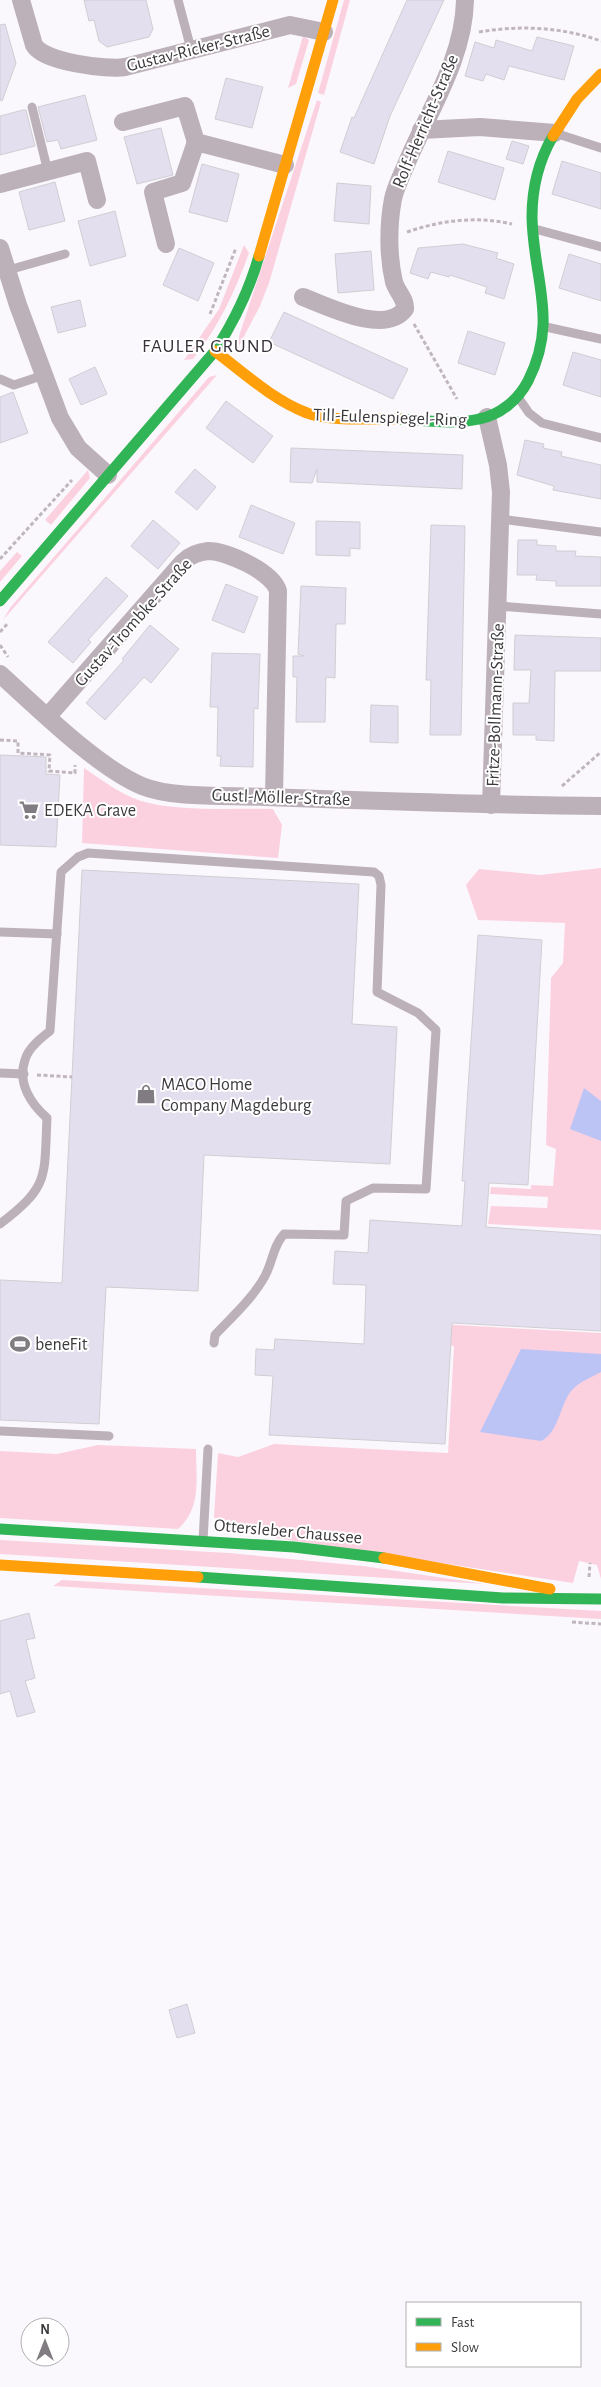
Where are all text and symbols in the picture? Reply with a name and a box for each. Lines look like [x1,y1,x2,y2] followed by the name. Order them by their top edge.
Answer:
[125,22,272,75] street label: Gustav-Ricker-Straße
[390,52,462,191] street label: Rolf-Herricht-Straße
[142,337,274,356] district label: FAULER GRUND
[313,406,467,430] street label: Till-Eulenspiegel-Ring
[72,555,196,690] street label: Gustav-Trombke-Straße
[484,623,508,787] street label: Fritze-Bollmann-Straße
[211,787,350,809] street label: Gustl-Möller-Straße
[18,799,40,821] supermarket icon: EDEKA Grave
[44,802,136,820] place label: EDEKA Grave
[161,1076,312,1115] place label: MACO Home Company Magdeburg
[135,1083,157,1105] shop icon: MACO Home Company Magdeburg
[9,1333,31,1355] sports icon: beneFit
[35,1336,88,1354] place label: beneFit
[213,1517,363,1547] street label: Ottersleber Chaussee
[406,2302,581,2367] legend
[451,2315,475,2330] text: Fast
[20,2317,70,2367] north arrow
[40,2323,50,2337] text: N
[451,2340,479,2355] text: Slow

